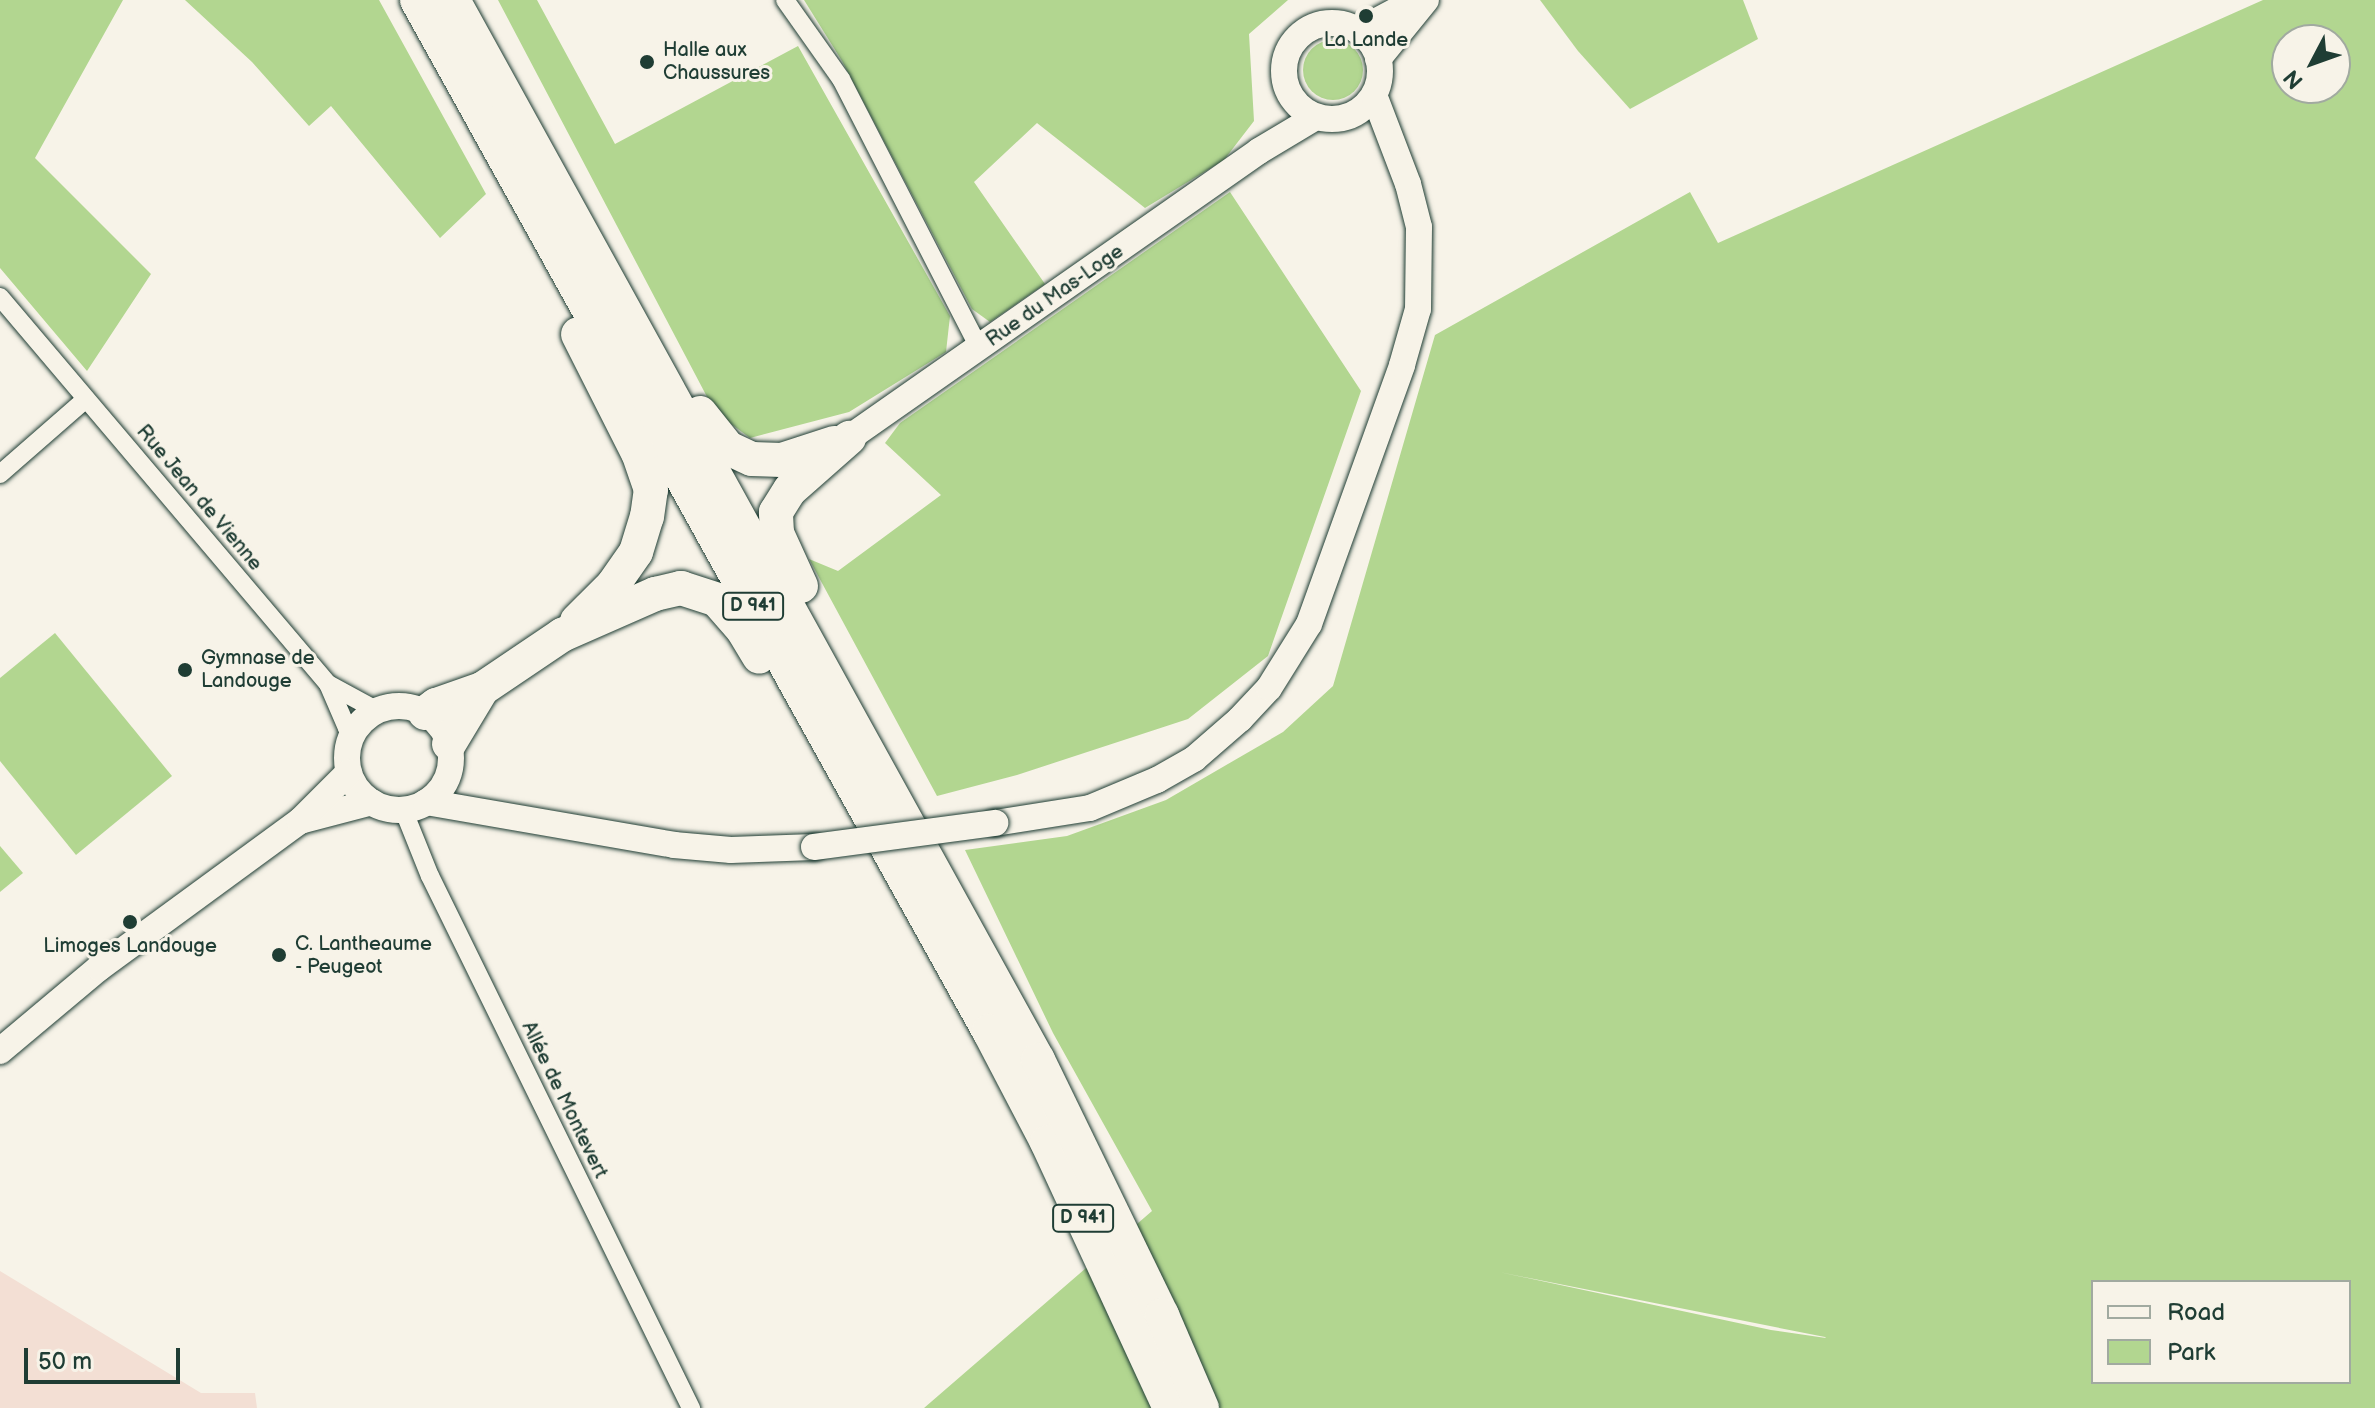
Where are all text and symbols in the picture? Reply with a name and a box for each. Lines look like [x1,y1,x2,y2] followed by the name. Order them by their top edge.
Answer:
[1357,7,1375,25] marker: La Lande
[2271,24,2351,104] north arrow
[1324,28,1408,52] place label: La Lande
[663,38,770,85] place label: Halle aux Chaussures
[638,53,656,71] marker: Halle aux Chaussures
[2278,64,2310,94] text: N
[982,240,1128,352] street label: Rue du Mas-Loge
[130,420,268,576] street label: Rue Jean de Vienne
[721,592,785,620] road number: D 941
[201,646,315,693] place label: Gymnase de Landouge
[176,661,194,679] marker: Gymnase de Landouge
[121,913,139,931] marker: Limoges Landouge
[295,932,432,979] place label: C. Lantheaume - Peugeot
[43,934,217,958] place label: Limoges Landouge
[270,946,288,964] marker: C. Lantheaume - Peugeot
[516,1018,612,1182] street label: Allée de Montevert
[1051,1204,1115,1232] road number: D 941
[2091,1280,2351,1384] legend
[2167,1298,2225,1327] text: Road
[28,1332,184,1382] scale bar
[2167,1338,2215,1367] text: Park
[38,1347,92,1376] text: 50 m

